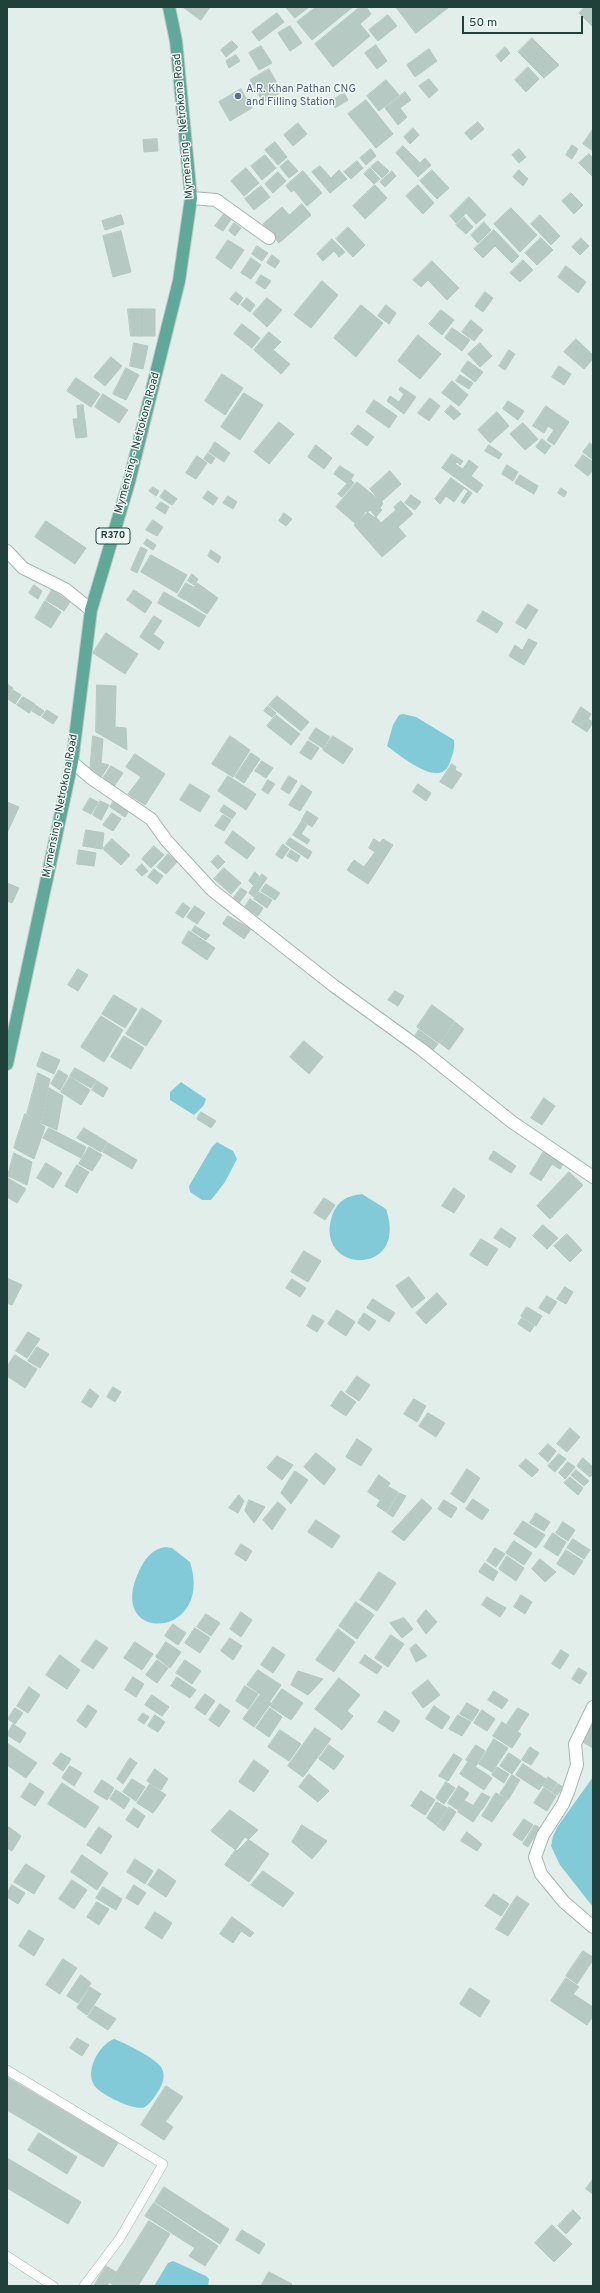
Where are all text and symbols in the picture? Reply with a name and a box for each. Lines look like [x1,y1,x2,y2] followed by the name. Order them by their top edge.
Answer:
[464,8,585,34] scale bar
[469,15,497,31] text: 50 m
[171,53,197,199] street label: Mymensing - Netrokona Road
[246,83,356,109] place label: A.R. Khan Pathan CNG and Filling Station
[233,91,243,101] marker: A.R. Khan Pathan CNG and Filling Station
[113,371,163,515] street label: Mymensing - Netrokona Road
[96,528,130,544] road number: R370
[41,733,81,879] street label: Mymensing - Netrokona Road

